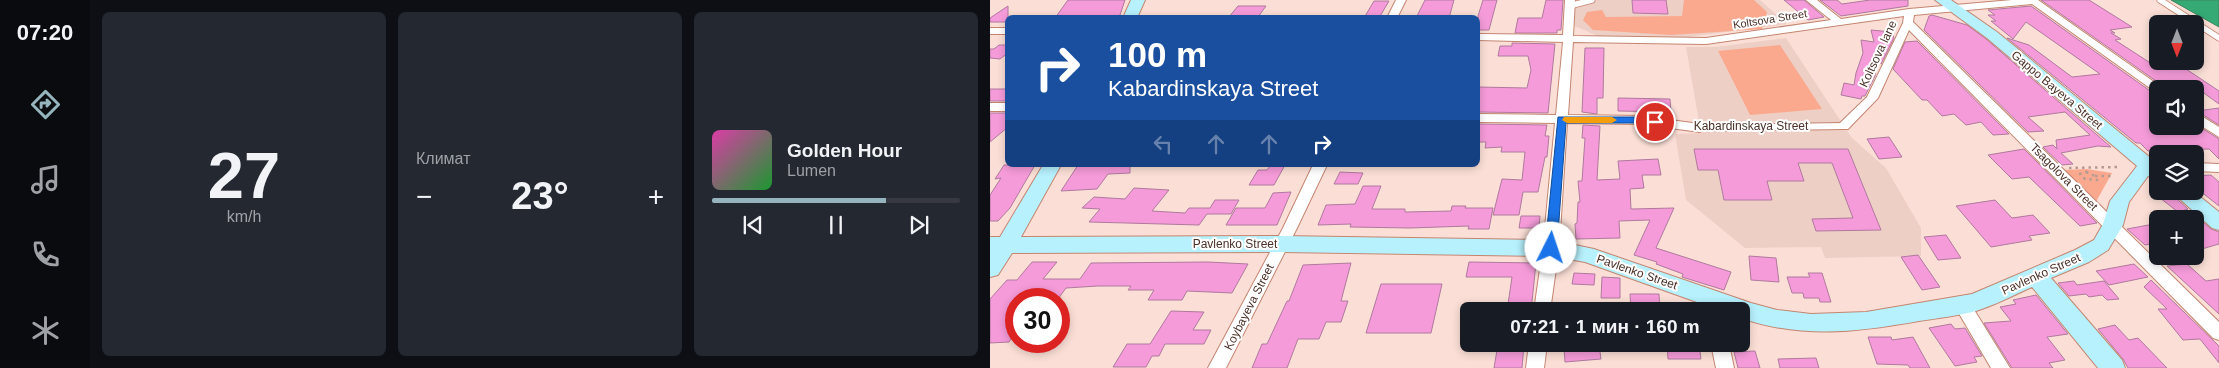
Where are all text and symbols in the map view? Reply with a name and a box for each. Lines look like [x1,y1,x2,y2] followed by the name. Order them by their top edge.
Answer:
[1732,7,1808,31] street label: Koltsova Street
[2149,15,2204,70] north arrow
[2149,15,2204,265] map controls
[1856,18,1900,90] street label: Koltsova lane
[17,20,73,45] text: 07:20
[1025,35,1090,100] icon: right
[1108,35,1207,74] text: 100 m
[2009,48,2106,133] street label: Gappo Bayeva Street
[1108,76,1318,101] text: Kabardinskaya Street
[2149,80,2204,135] button: sound
[28,87,63,122] icon: directions
[1634,101,1676,143] pin
[1641,108,1669,136] icon: arrive
[1694,119,1809,133] street label: Kabardinskaya Street
[1149,130,1177,158] icon: left
[1202,130,1230,158] icon: ahead
[1255,130,1283,158] icon: ahead
[1308,130,1336,158] icon: right
[208,139,280,212] text: 27
[787,140,902,161] text: Golden Hour
[2027,140,2101,214] street label: Tsagolova Street
[2149,145,2204,200] button: layers
[416,150,470,167] text: Климат
[28,162,63,197] icon: music
[787,162,836,179] text: Lumen
[511,175,569,217] text: 23°
[416,181,432,212] text: −
[648,181,664,212] text: +
[227,208,261,225] text: km/h
[2149,210,2204,265] button: +
[739,211,767,239] icon: previous
[822,211,850,239] icon: pause
[905,211,933,239] icon: next
[1524,221,1576,273] position arrow
[28,237,63,272] icon: phone
[1193,237,1278,251] street label: Pavlenko Street
[1999,250,2083,298] street label: Pavlenko Street
[1595,252,1680,293] street label: Pavlenko Street
[1221,261,1277,352] street label: Koybayeva Street
[1005,288,1070,353] speed limit sign: 30
[28,313,63,348] icon: climate
[1510,316,1700,337] text: 07:21 · 1 мин · 160 m

